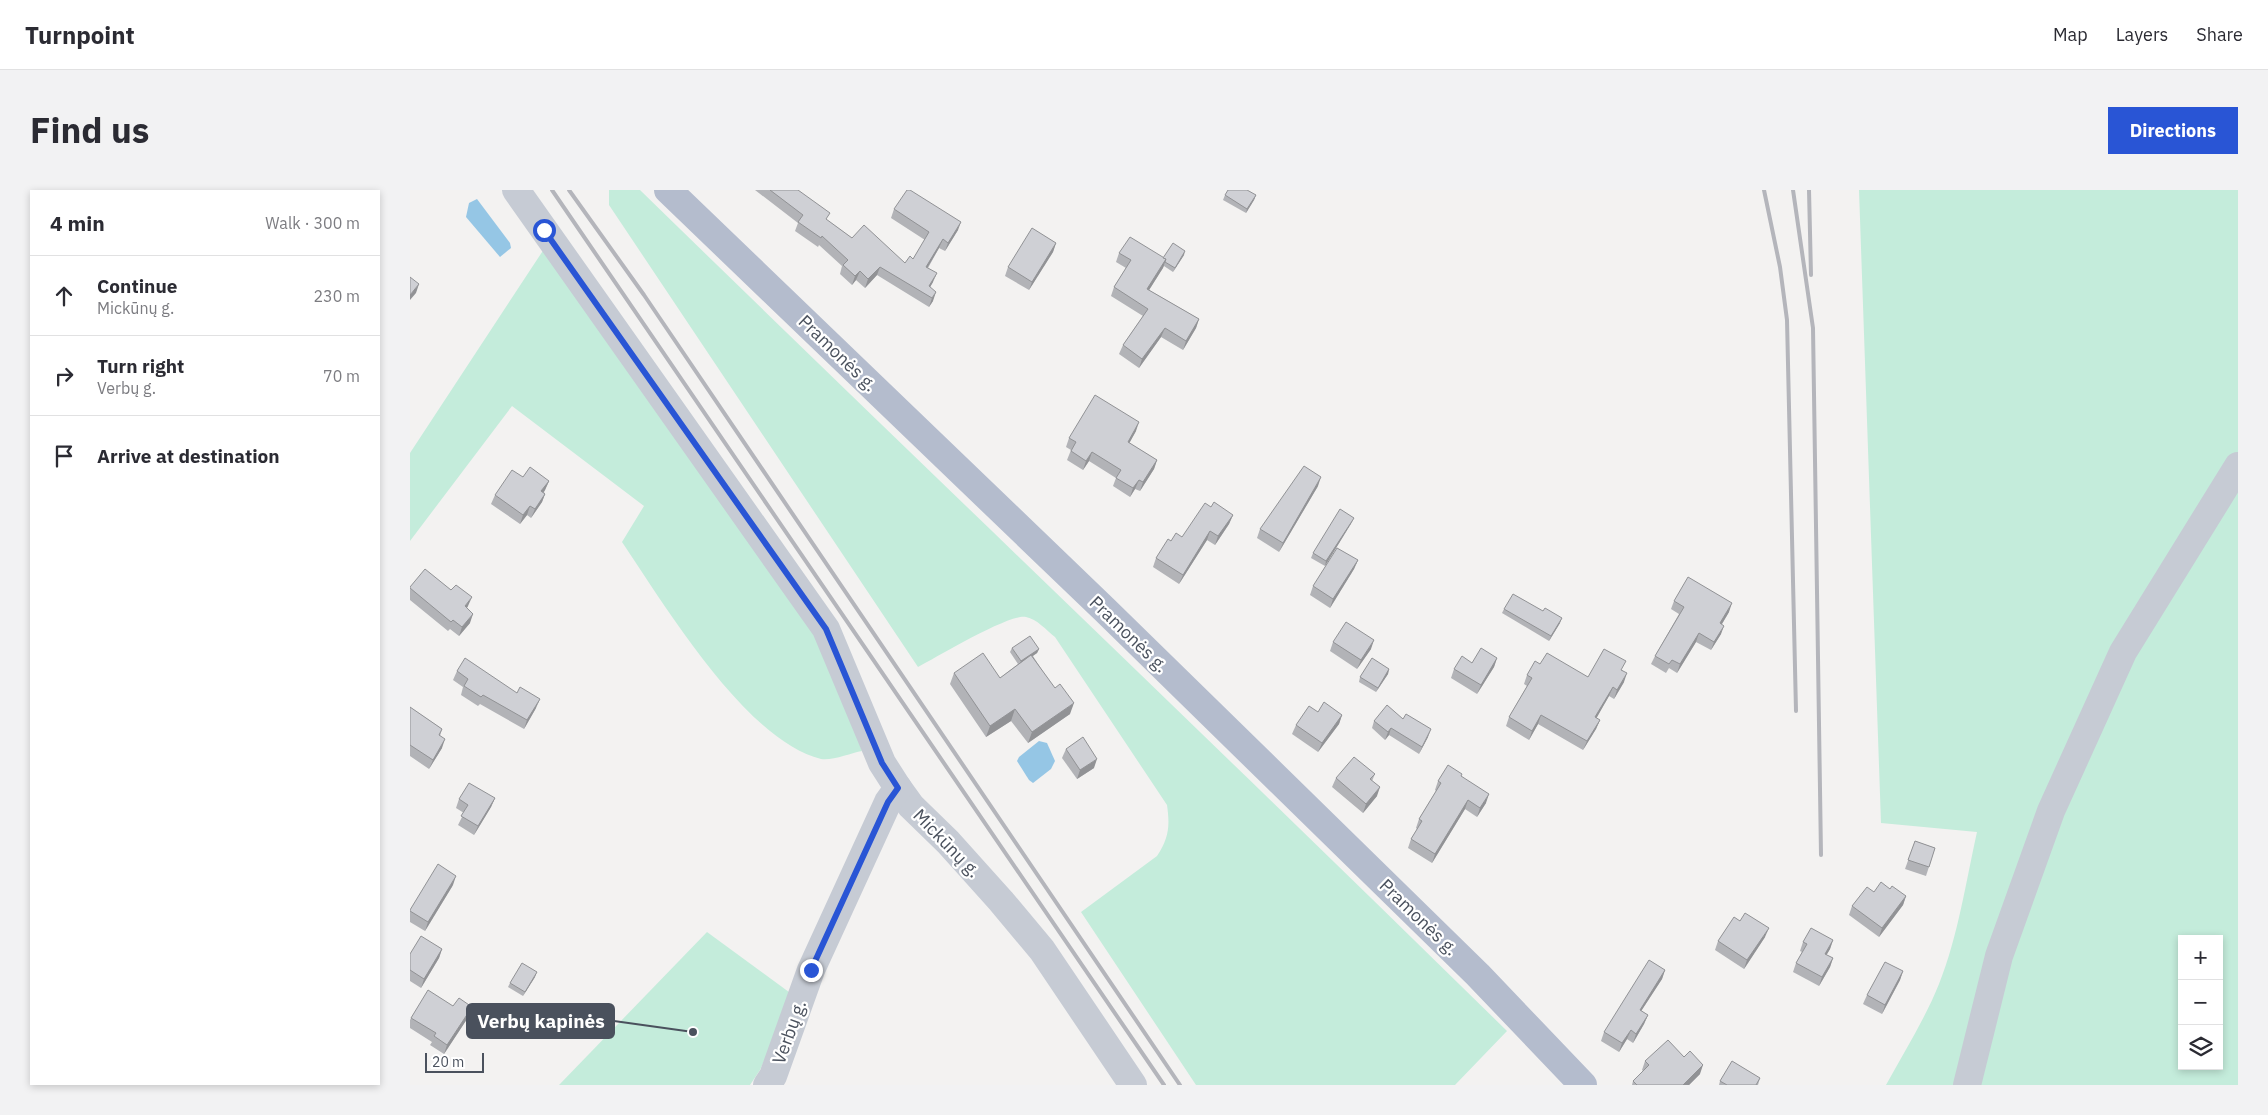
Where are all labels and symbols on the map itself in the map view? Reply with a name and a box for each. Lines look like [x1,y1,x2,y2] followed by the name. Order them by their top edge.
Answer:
[533,219,556,242] route start
[794,310,882,396] street label: Pramonės g.
[1085,591,1173,677] street label: Pramonės g.
[908,804,986,882] street label: Mickūnų g.
[1375,874,1463,960] street label: Pramonės g.
[800,959,823,982] route end
[767,997,811,1067] street label: Verbų g.
[467,1004,614,1038] callout: Verbų kapinės
[477,1009,605,1033] text: Verbų kapinės
[425,1050,484,1073] scale bar

